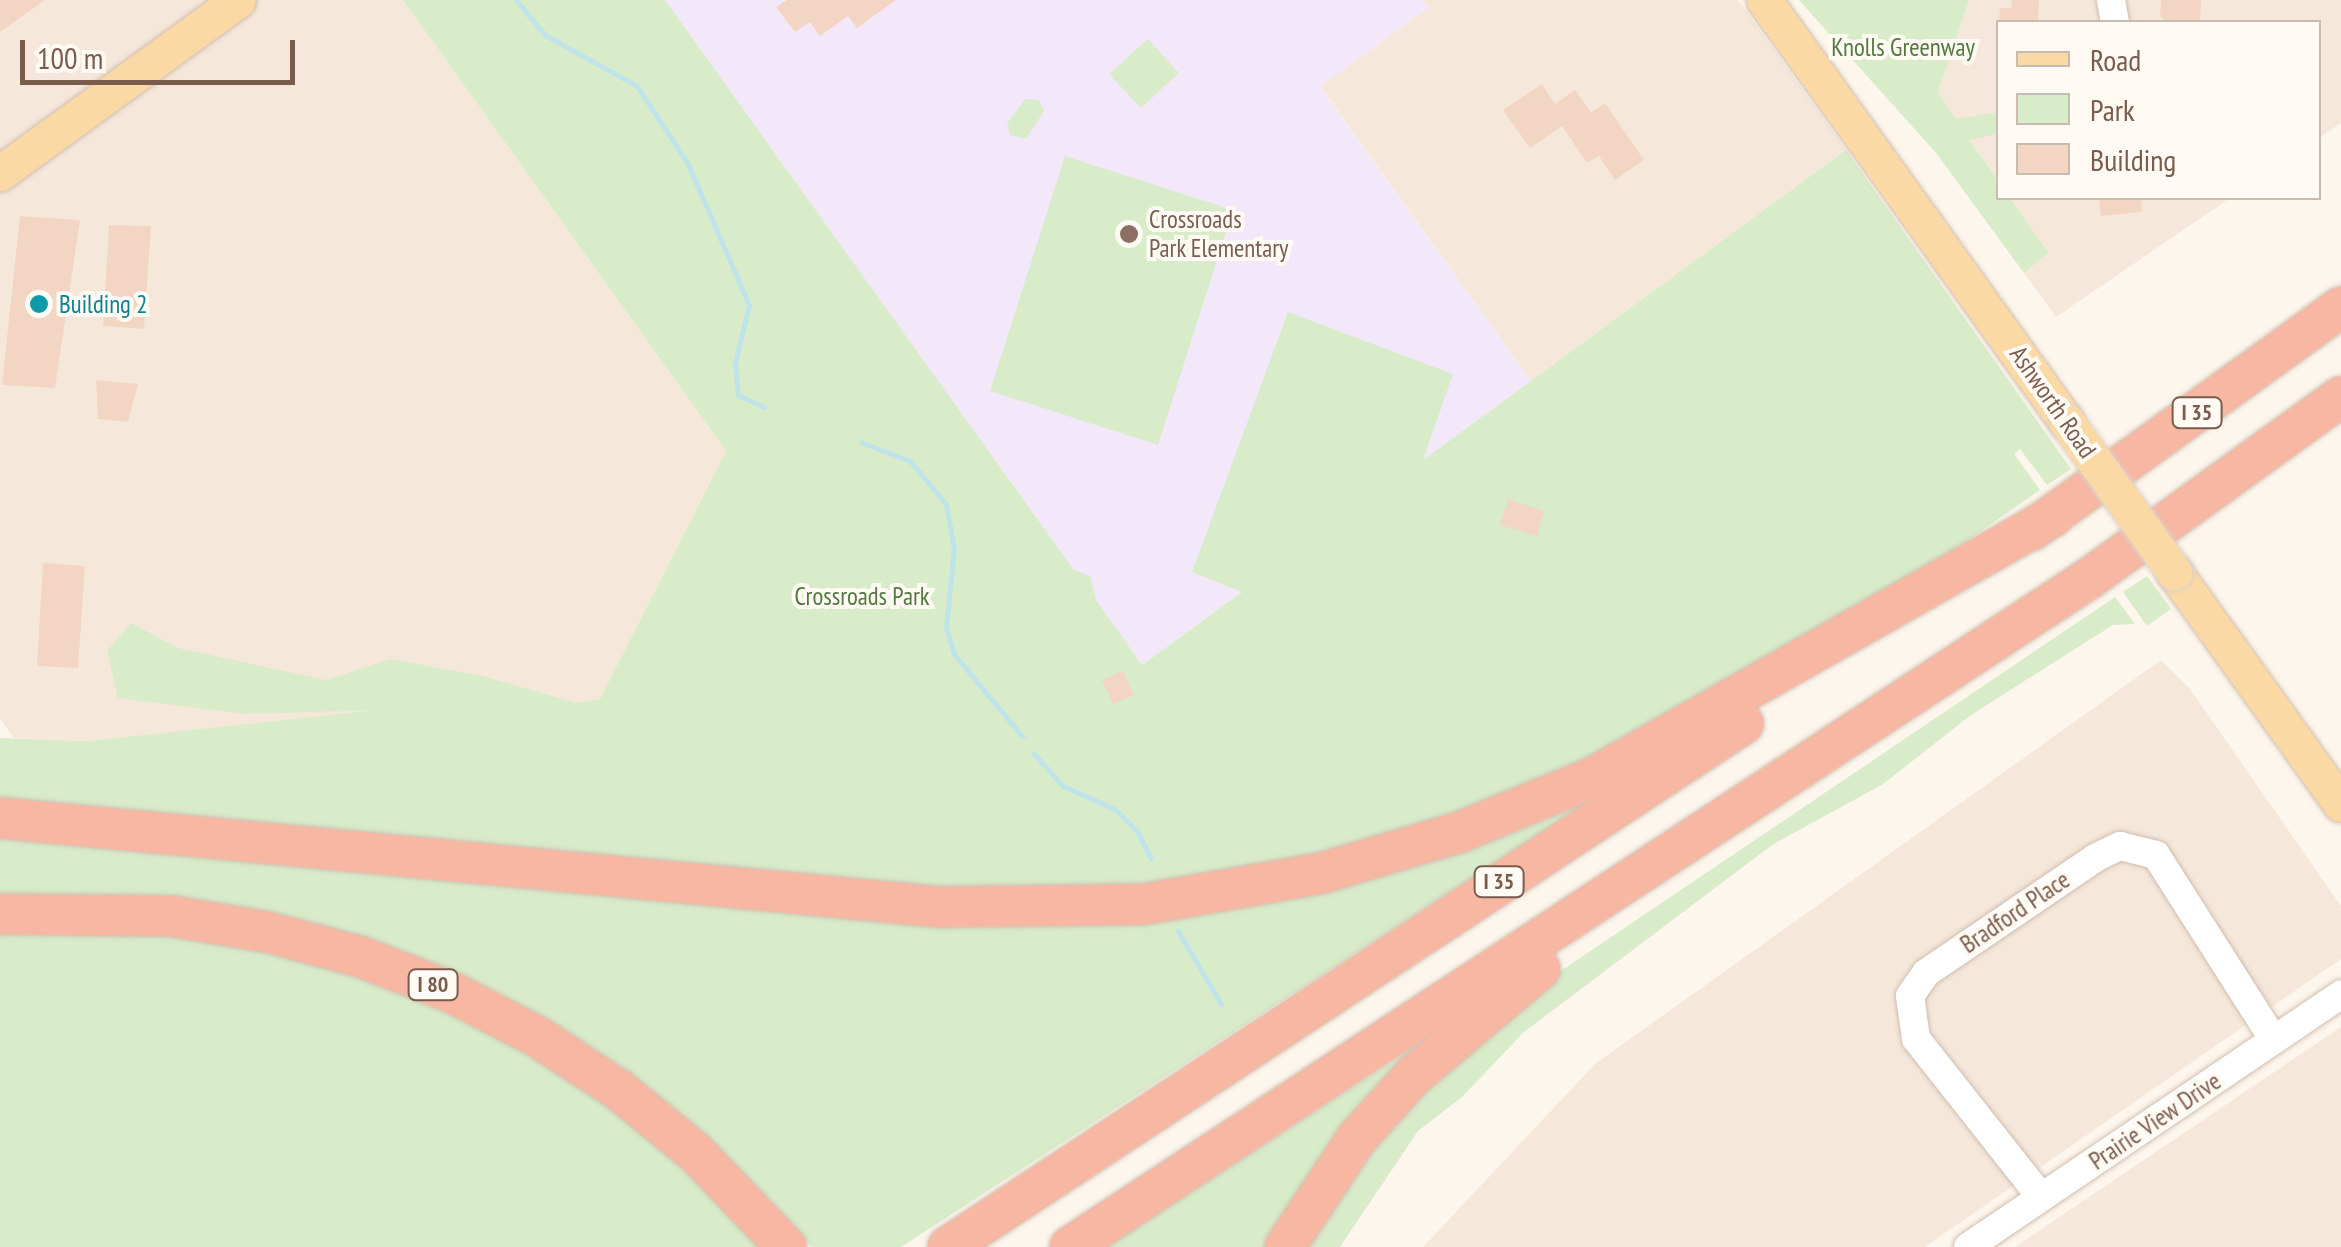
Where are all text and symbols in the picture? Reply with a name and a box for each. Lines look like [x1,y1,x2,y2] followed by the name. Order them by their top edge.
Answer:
[25,20,300,82] scale bar
[1996,20,2321,200] legend
[1831,32,1975,62] park label: Knolls Greenway
[37,38,103,77] text: 100 m
[2090,40,2141,79] text: Road
[2090,90,2135,129] text: Park
[2090,140,2176,179] text: Building
[1149,205,1289,264] place label: Crossroads Park Elementary
[1118,223,1140,245] marker: Crossroads Park Elementary
[59,289,147,319] place label: Building 2
[28,293,50,315] marker: Building 2
[2003,340,2103,464] street label: Ashworth Road
[2170,396,2224,430] road number: I 35
[794,581,930,611] park label: Crossroads Park
[1472,865,1526,899] road number: I 35
[1955,865,2075,959] street label: Bradford Place
[406,968,460,1002] road number: I 80
[2083,1066,2227,1176] street label: Prairie View Drive

